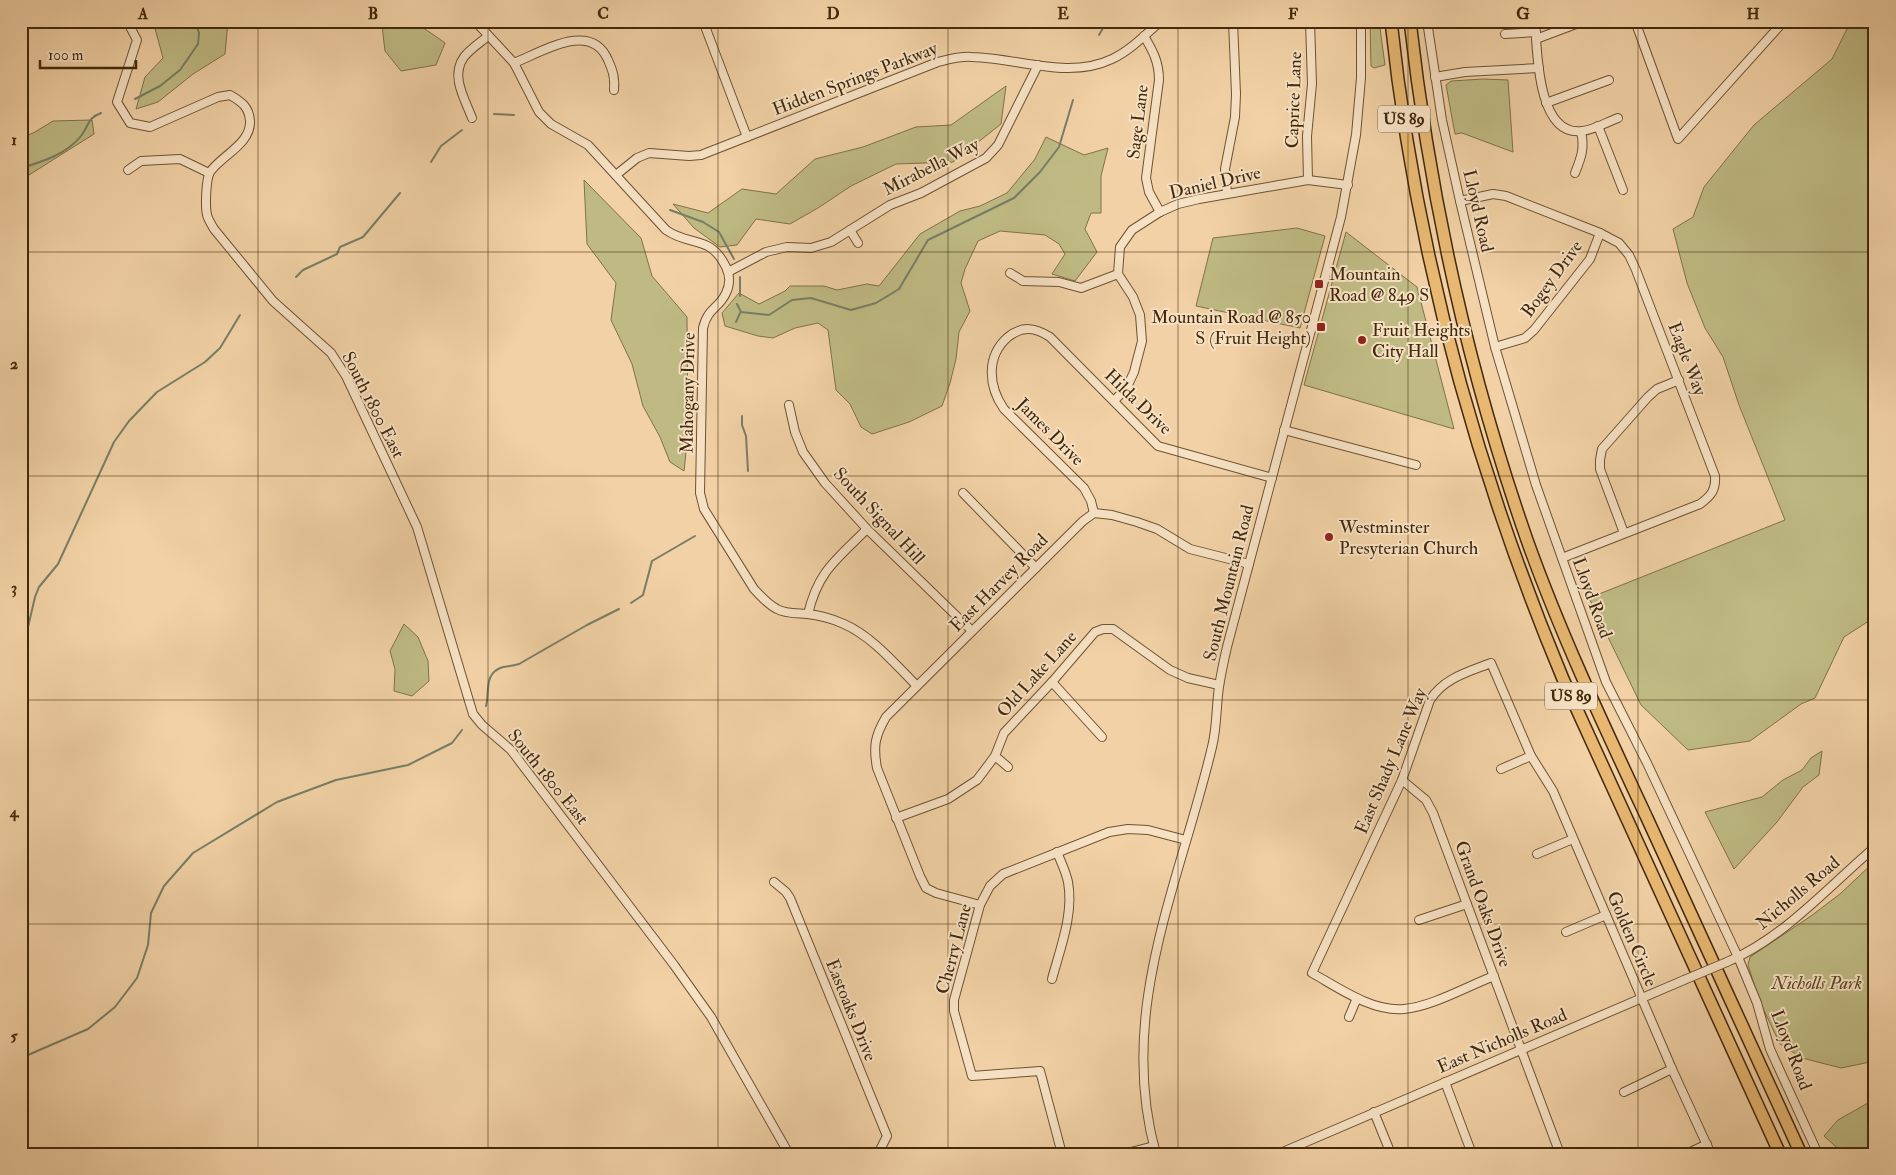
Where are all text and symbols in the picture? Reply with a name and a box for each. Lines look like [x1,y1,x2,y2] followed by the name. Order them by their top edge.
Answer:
[137,4,149,24] text: A
[368,4,378,24] text: B
[597,4,609,24] text: C
[826,4,840,24] text: D
[1057,4,1069,24] text: E
[1288,4,1298,24] text: F
[1516,4,1530,24] text: G
[1746,4,1760,24] text: H
[769,36,942,121] street label: Hidden Springs Parkway
[40,38,136,70] scale bar
[48,46,84,65] text: 100 m
[1281,51,1307,149] street label: Caprice Lane
[1122,83,1154,161] street label: Sage Lane
[1378,106,1430,132] road number: US 89
[11,130,17,150] text: 1
[879,132,984,201] street label: Mirabella Way
[1167,161,1263,205] street label: Daniel Drive
[1457,167,1499,255] street label: Lloyd Road
[1516,236,1588,322] street label: Bogey Drive
[1329,263,1429,307] place label: Mountain Road @ 849 S
[1313,278,1325,290] marker: Mountain Road @ 849 S
[1151,306,1311,350] place label: Mountain Road @ 850 S (Fruit Height)
[1372,319,1470,363] place label: Fruit Heights City Hall
[1662,319,1712,400] street label: Eagle Way
[1315,321,1327,333] marker: Mountain Road @ 850 S (Fruit Height)
[675,332,701,454] street label: Mahogany Drive
[1356,334,1368,346] marker: Fruit Heights City Hall
[336,348,410,462] street label: South 1800 East
[10,354,18,374] text: 2
[1099,364,1177,440] street label: Hilda Drive
[1010,392,1089,471] street label: James Drive
[828,463,930,570] street label: South Signal Hill
[1198,502,1260,663] street label: South Mountain Road
[1338,516,1479,560] place label: Westminster Presyterian Church
[945,529,1053,637] street label: East Harvey Road
[1323,531,1335,543] marker: Westminster Presyterian Church
[1567,555,1617,642] street label: Lloyd Road
[11,578,17,598] text: 3
[992,625,1082,722] street label: Old Lake Lane
[1545,682,1597,709] road number: US 89
[1350,683,1433,838] street label: East Shady Lane Way
[502,725,594,830] street label: South 1800 East
[9,802,20,822] text: 4
[1449,838,1517,971] street label: Grand Oaks Drive
[1751,851,1845,935] street label: Nicholls Road
[1602,888,1663,991] street label: Golden Circle
[931,901,977,997] street label: Cherry Lane
[820,956,882,1065] street label: Eastoaks Drive
[1771,972,1862,995] park label: Nicholls Park
[1434,1003,1571,1079] street label: East Nicholls Road
[1765,1007,1817,1094] street label: Lloyd Road
[10,1026,18,1046] text: 5

